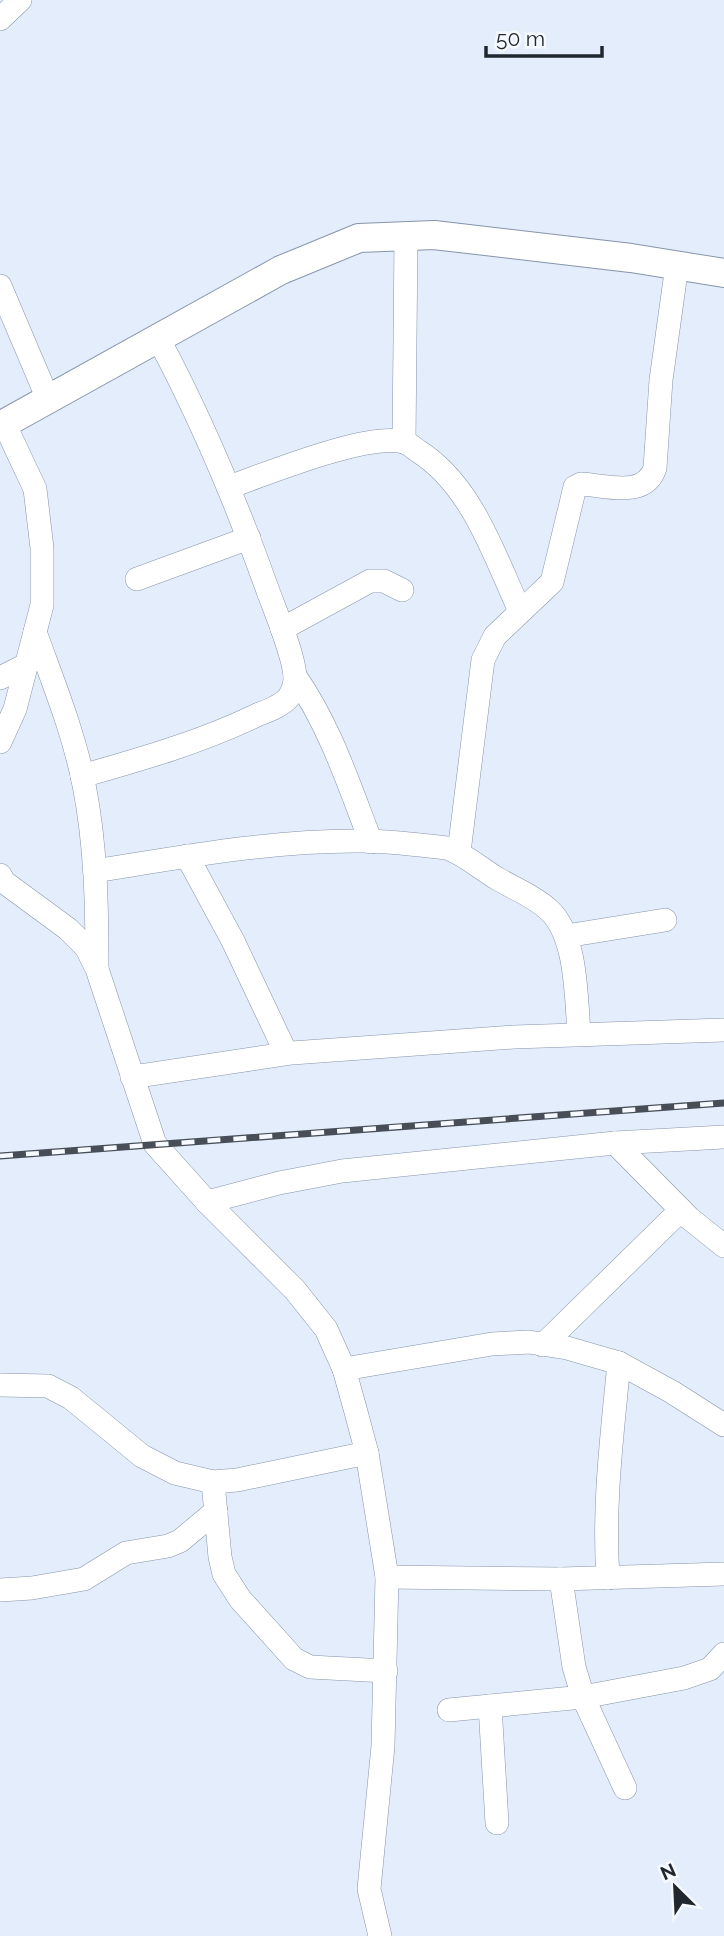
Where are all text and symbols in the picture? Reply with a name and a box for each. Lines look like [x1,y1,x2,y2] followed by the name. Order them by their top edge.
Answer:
[486,14,602,58] scale bar
[496,26,545,51] text: 50 m
[640,1852,710,1922] north arrow
[657,1858,679,1884] text: N

